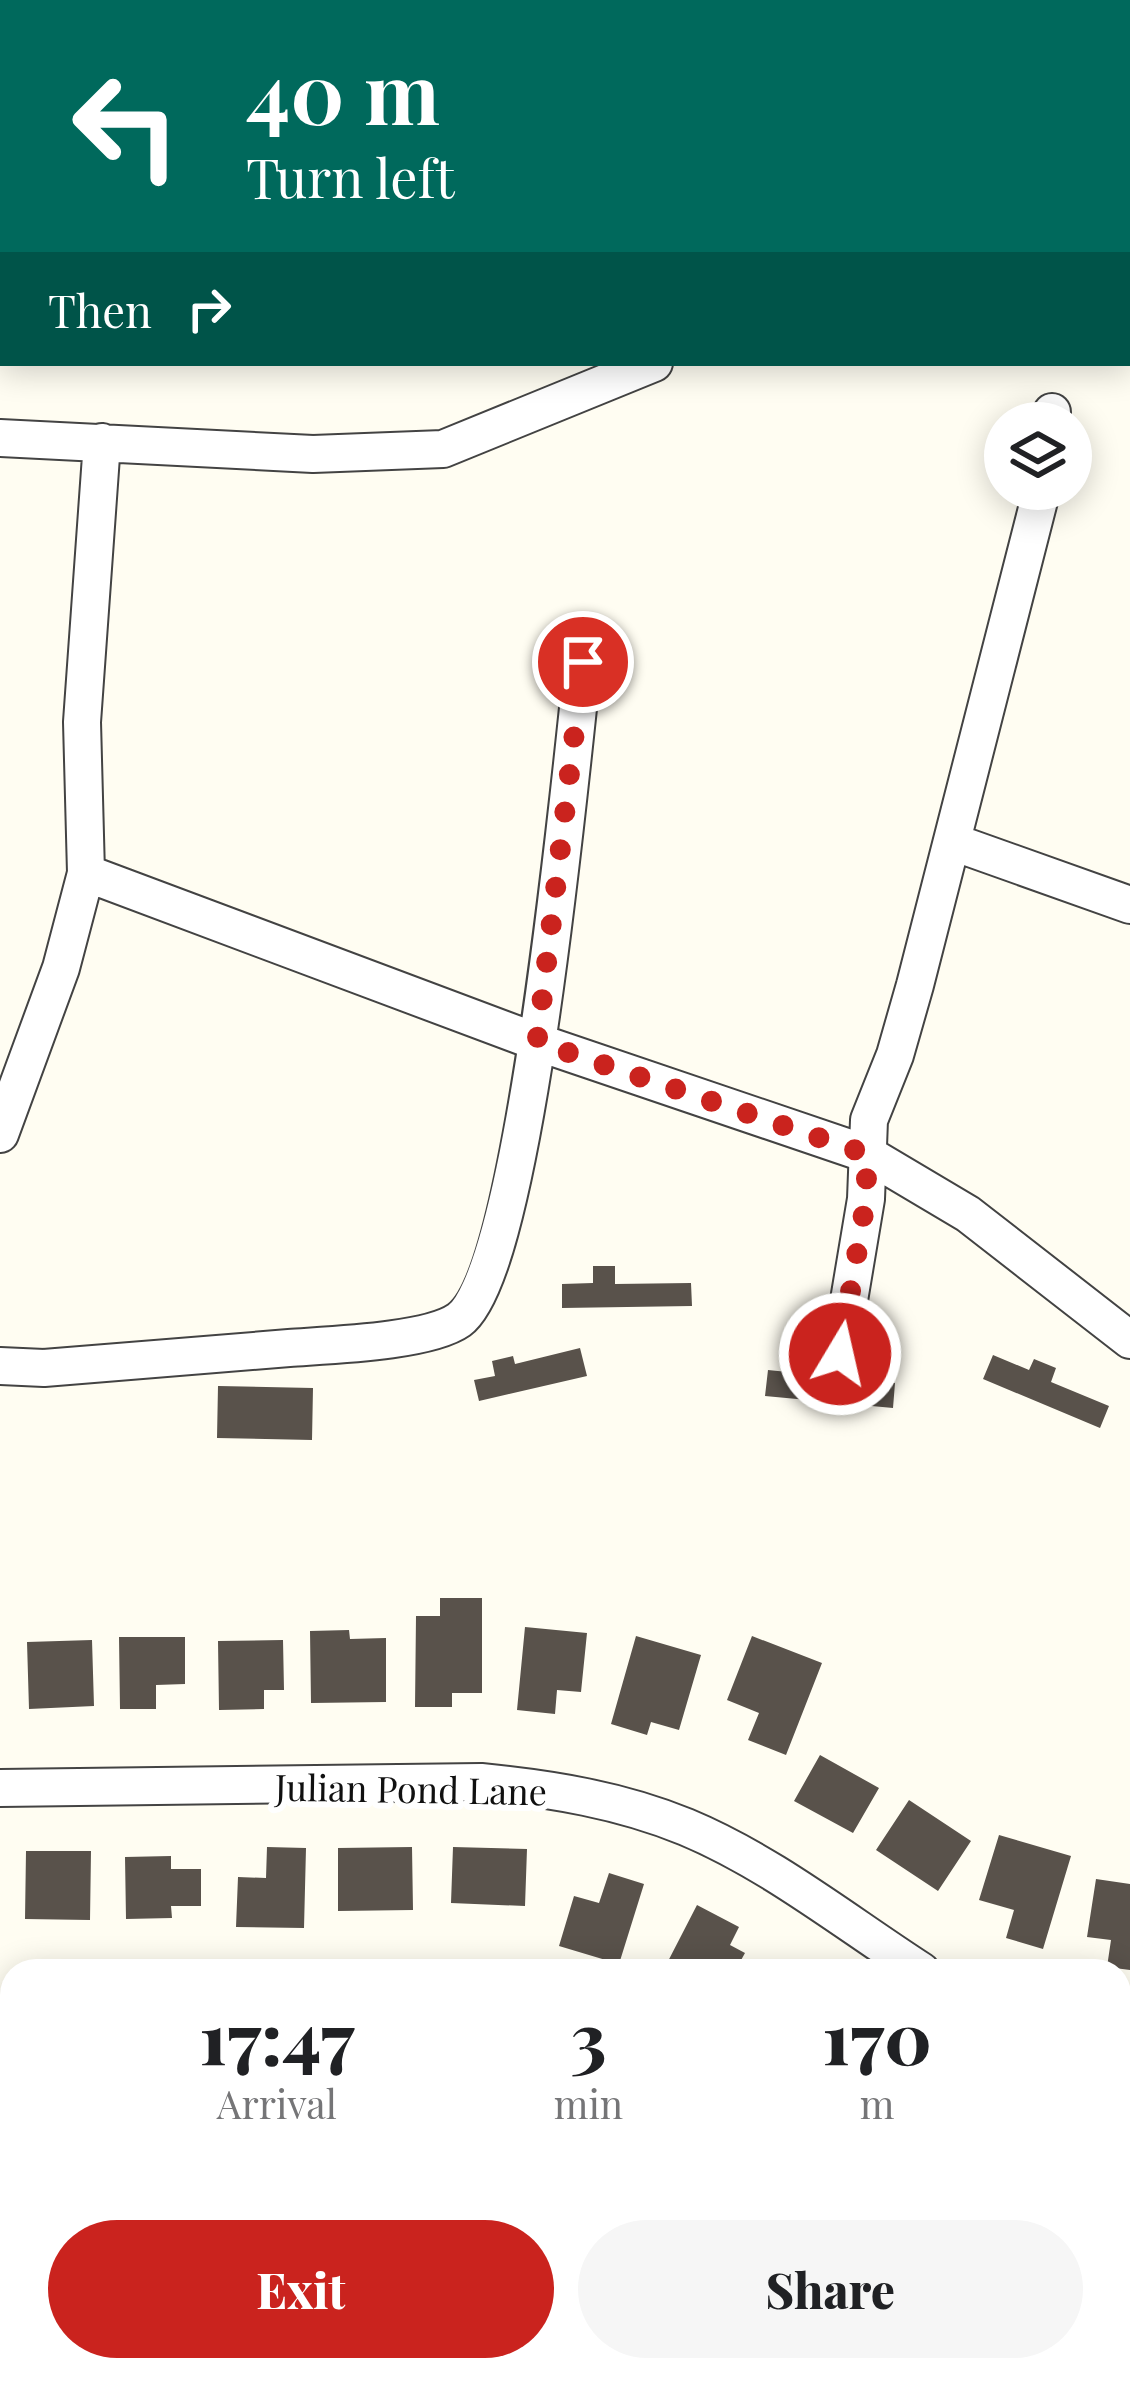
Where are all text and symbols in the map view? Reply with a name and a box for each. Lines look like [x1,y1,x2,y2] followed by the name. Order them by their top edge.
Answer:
[246,34,440,146] text: 40 m
[48,48,204,204] icon: left
[246,141,455,213] text: Turn left
[176,276,242,342] icon: right
[48,279,152,339] text: Then
[984,402,1092,510] map controls
[984,402,1092,510] button: layers
[532,611,634,713] pin
[550,629,616,695] icon: arrive
[777,1291,903,1417] position arrow
[274,1762,547,1814] street label: Julian Pond Lane
[199,1987,355,2083] text: 17:47
[570,1987,606,2083] text: 3
[822,1987,932,2083] text: 170
[217,2077,337,2129] text: Arrival
[554,2077,623,2129] text: min
[860,2077,894,2129] text: m
[48,2220,554,2358] button: Exit
[578,2220,1083,2358] button: Share

